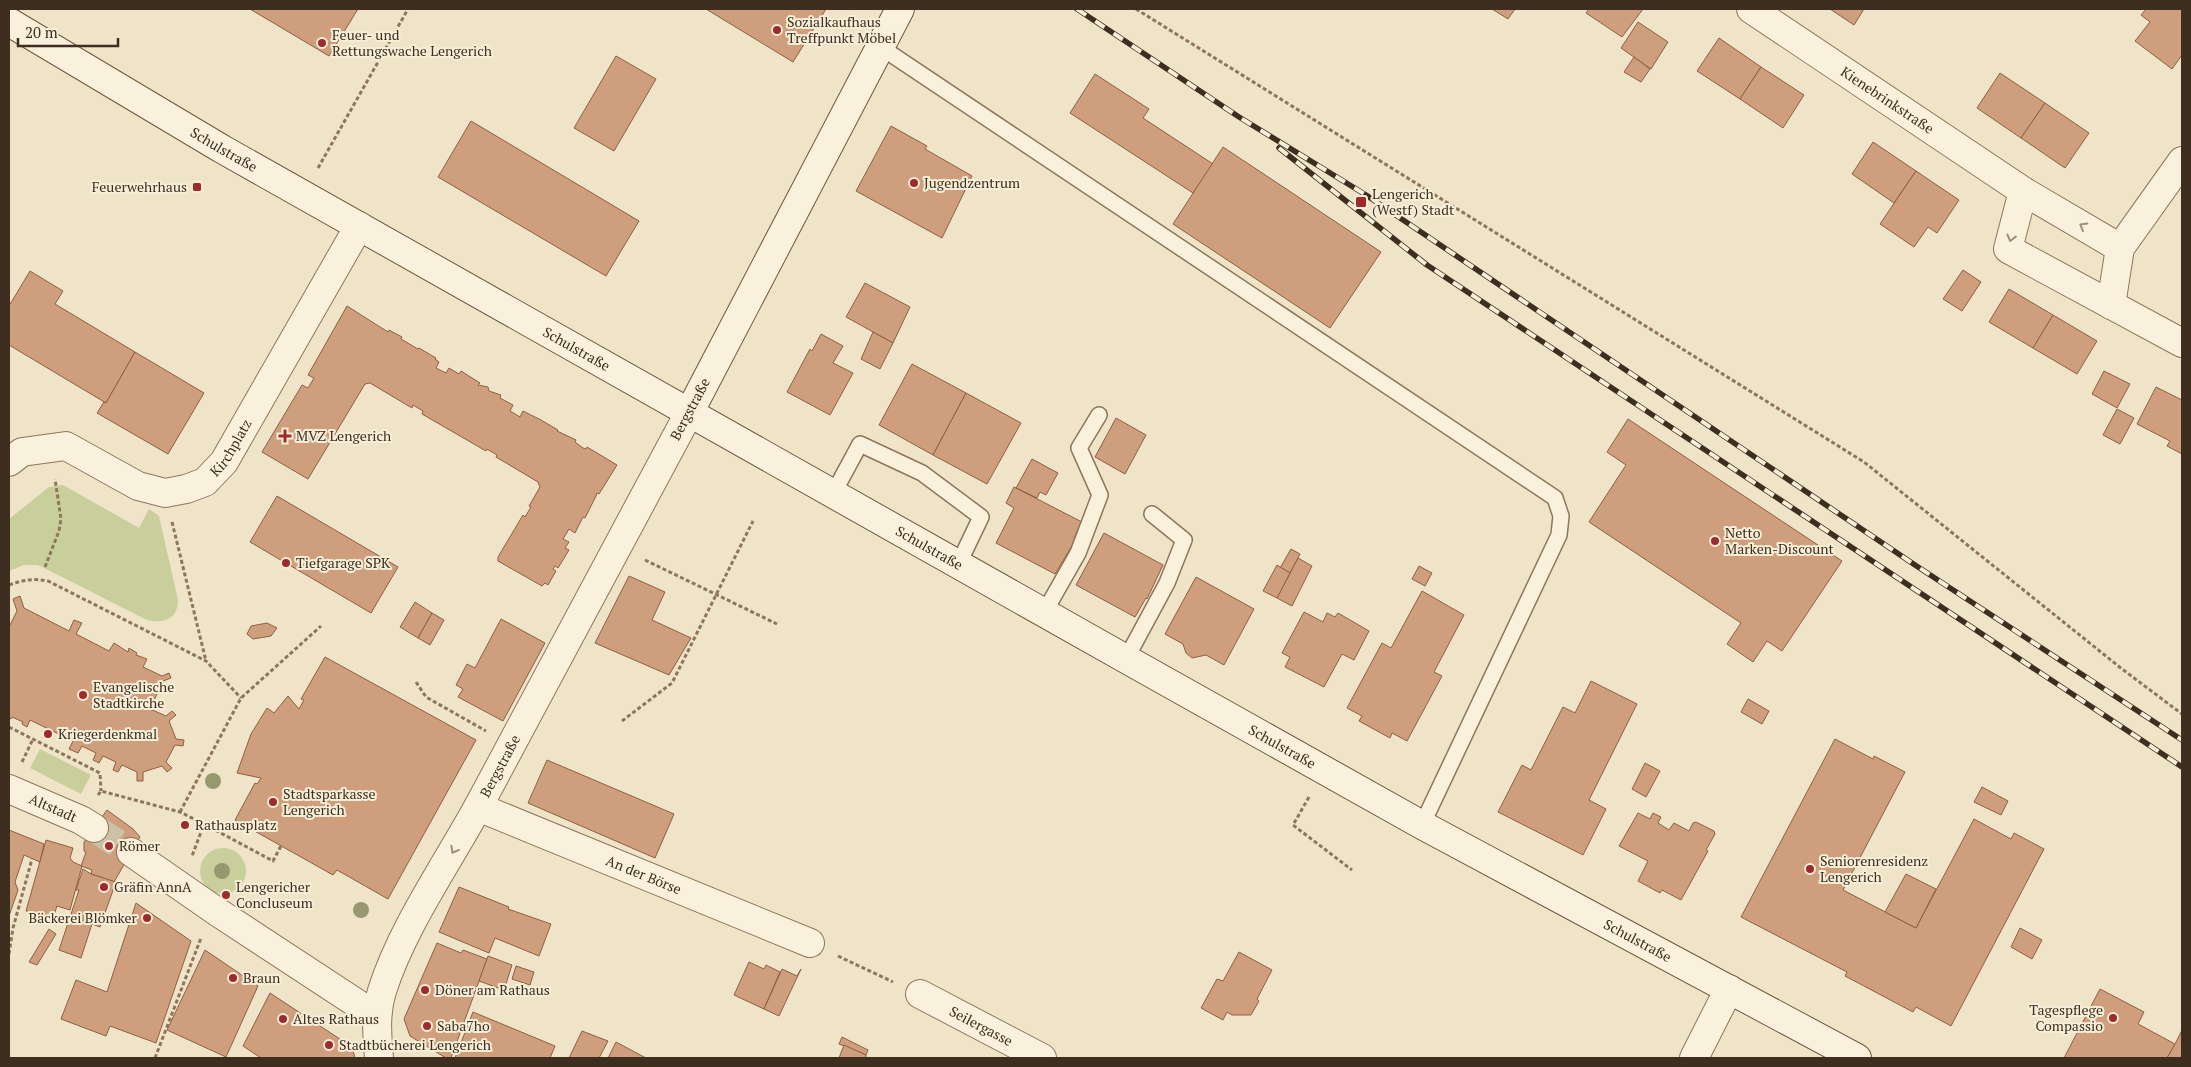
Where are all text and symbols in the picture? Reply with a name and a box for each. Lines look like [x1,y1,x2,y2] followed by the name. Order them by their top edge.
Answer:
[787,12,896,47] place label: Sozialkaufhaus Treffpunkt Möbel
[18,15,118,47] scale bar
[25,22,58,42] text: 20 m
[771,24,783,36] marker: Sozialkaufhaus Treffpunkt Möbel
[332,25,492,60] place label: Feuer- und Rettungswache Lengerich
[316,37,328,49] marker: Feuer- und Rettungswache Lengerich
[1837,62,1938,138] street label: Kienebrinkstraße
[187,122,261,176] street label: Schulstraße
[924,173,1020,192] place label: Jugendzentrum
[92,177,187,196] place label: Feuerwehrhaus
[908,177,920,189] marker: Jugendzentrum
[191,181,203,193] marker: Feuerwehrhaus
[1372,184,1455,219] place label: Lengerich (Westf) Stadt
[1354,195,1368,209] marker: Lengerich (Westf) Stadt
[2079,222,2088,232] one-way arrow
[2006,233,2016,241] one-way arrow
[540,322,614,375] street label: Schulstraße
[665,374,714,443] street label: Bergstraße
[205,415,256,480] street label: Kirchplatz
[296,426,391,445] place label: MVZ Lengerich
[278,429,292,443] marker: MVZ Lengerich
[892,521,966,574] street label: Schulstraße
[1725,523,1835,558] place label: Netto Marken-Discount
[1709,535,1721,547] marker: Netto Marken-Discount
[296,553,391,572] place label: Tiefgarage SPK
[280,557,292,569] marker: Tiefgarage SPK
[93,677,174,712] place label: Evangelische Stadtkirche
[77,689,89,701] marker: Evangelische Stadtkirche
[1245,720,1319,773] street label: Schulstraße
[58,724,157,743] place label: Kriegerdenkmal
[42,728,54,740] marker: Kriegerdenkmal
[475,731,524,800] street label: Bergstraße
[283,784,376,819] place label: Stadtsparkasse Lengerich
[26,789,81,827] street label: Altstadt
[267,796,279,808] marker: Stadtsparkasse Lengerich
[195,815,277,834] place label: Rathausplatz
[179,819,191,831] marker: Rathausplatz
[119,836,161,855] place label: Römer
[103,840,115,852] marker: Römer
[450,844,460,853] one-way arrow
[603,850,684,898] street label: An der Börse
[1820,851,1928,886] place label: Seniorenresidenz Lengerich
[1804,863,1816,875] marker: Seniorenresidenz Lengerich
[114,877,192,896] place label: Gräfin AnnA
[236,877,313,912] place label: Lengericher Concluseum
[98,881,110,893] marker: Gräfin AnnA
[220,889,232,901] marker: Lengericher Concluseum
[29,908,138,927] place label: Bäckerei Blömker
[141,912,153,924] marker: Bäckerei Blömker
[1601,914,1675,966] street label: Schulstraße
[243,968,281,987] place label: Braun
[227,972,239,984] marker: Braun
[435,980,550,999] place label: Döner am Rathaus
[419,984,431,996] marker: Döner am Rathaus
[2029,1000,2103,1035] place label: Tagespflege Compassio
[946,1001,1016,1050] street label: Seilergasse
[293,1009,379,1028] place label: Altes Rathaus
[2107,1012,2119,1024] marker: Tagespflege Compassio
[277,1013,289,1025] marker: Altes Rathaus
[437,1016,490,1035] place label: Saba7ho
[421,1020,433,1032] marker: Saba7ho
[339,1035,491,1054] place label: Stadtbücherei Lengerich
[323,1039,335,1051] marker: Stadtbücherei Lengerich

